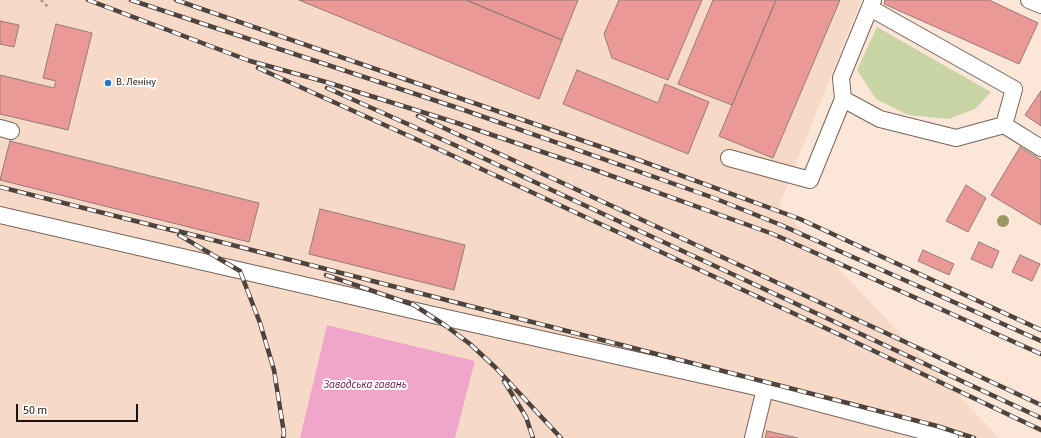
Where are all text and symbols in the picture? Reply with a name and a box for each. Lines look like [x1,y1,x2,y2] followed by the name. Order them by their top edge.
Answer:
[116,77,156,89] place label: В. Леніну
[103,78,113,88] marker: В. Леніну
[323,379,407,393] water label: Заводська гавань
[18,396,140,422] scale bar
[23,402,47,419] text: 50 m

